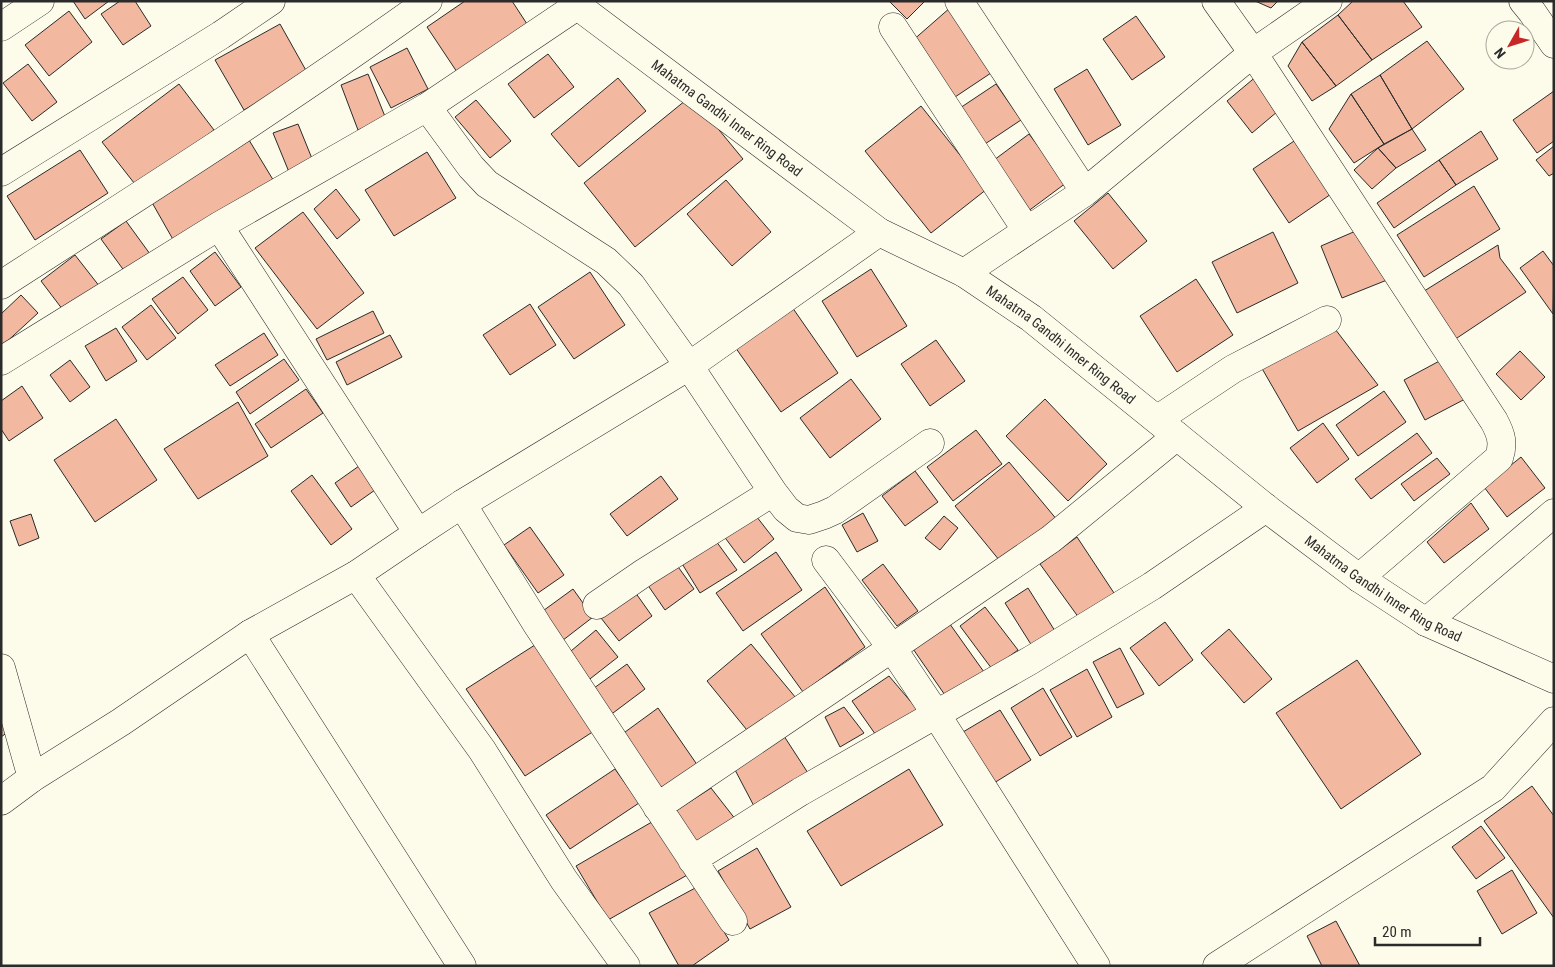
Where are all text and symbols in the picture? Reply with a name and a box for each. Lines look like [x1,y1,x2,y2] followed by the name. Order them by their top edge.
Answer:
[1485,20,1535,70] north arrow
[1491,45,1509,62] text: N
[649,56,805,180] street label: Mahatma Gandhi Inner Ring Road
[983,282,1139,407] street label: Mahatma Gandhi Inner Ring Road
[1302,532,1464,645] street label: Mahatma Gandhi Inner Ring Road
[1375,914,1480,946] scale bar
[1382,923,1412,941] text: 20 m

